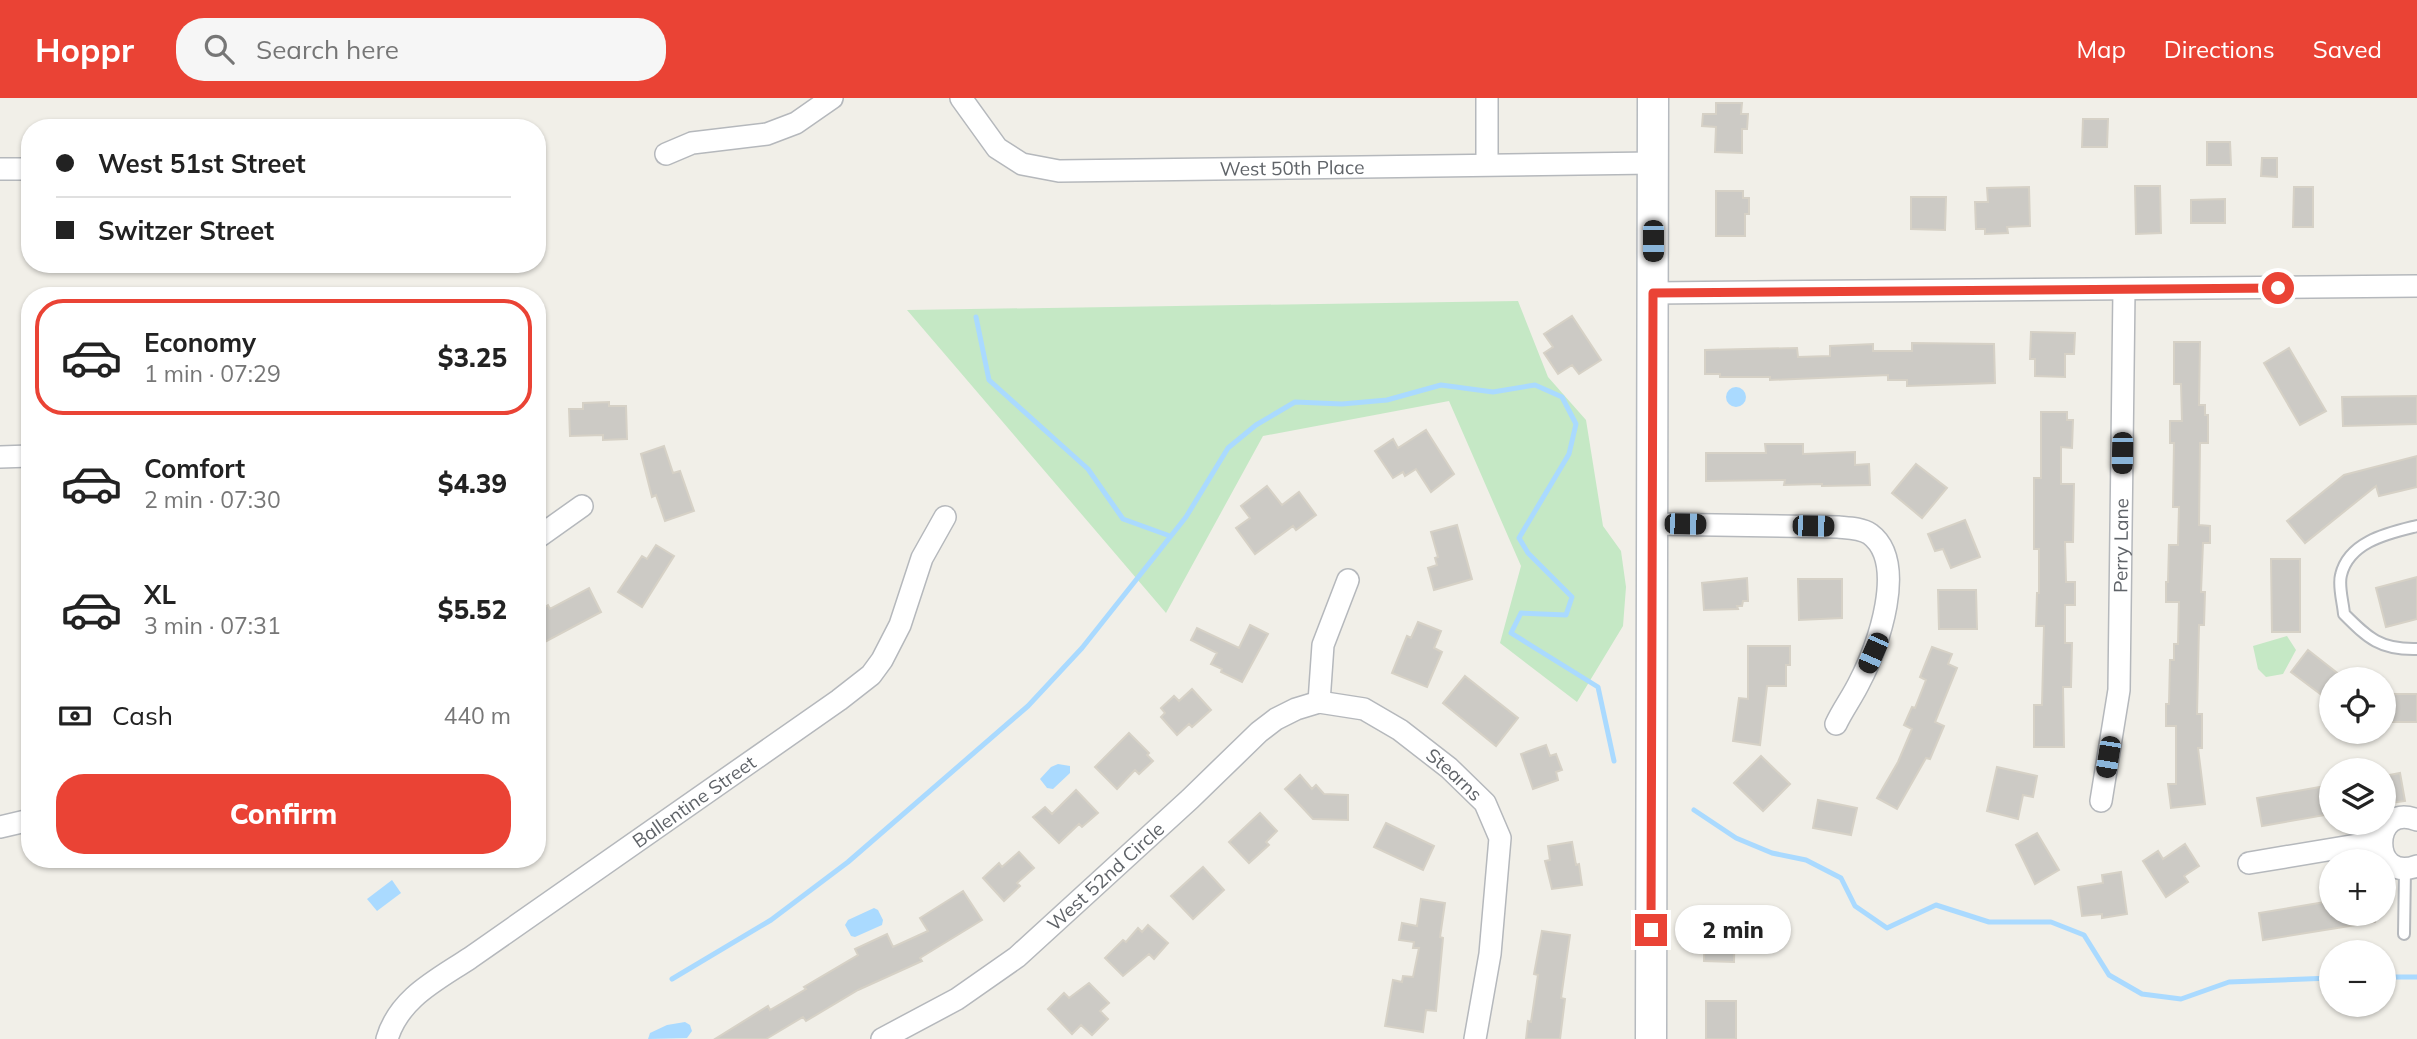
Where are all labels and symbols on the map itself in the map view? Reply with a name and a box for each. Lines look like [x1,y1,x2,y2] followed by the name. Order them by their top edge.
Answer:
[1219,155,1365,181] street label: West 50th Place
[1643,220,1664,262] car
[2262,272,2294,304] route start
[2112,432,2133,474] car
[2108,498,2133,593] street label: Perry Lane
[1664,513,1707,535] car
[1792,515,1835,537] car
[1855,630,1892,676] car
[2095,735,2122,779] car
[1421,743,1488,806] street label: Stearns
[628,750,761,853] street label: Ballentine Street
[1042,817,1169,936] street label: West 52nd Circle
[1676,906,1791,954] callout: 2 min
[1635,914,1667,946] route end

